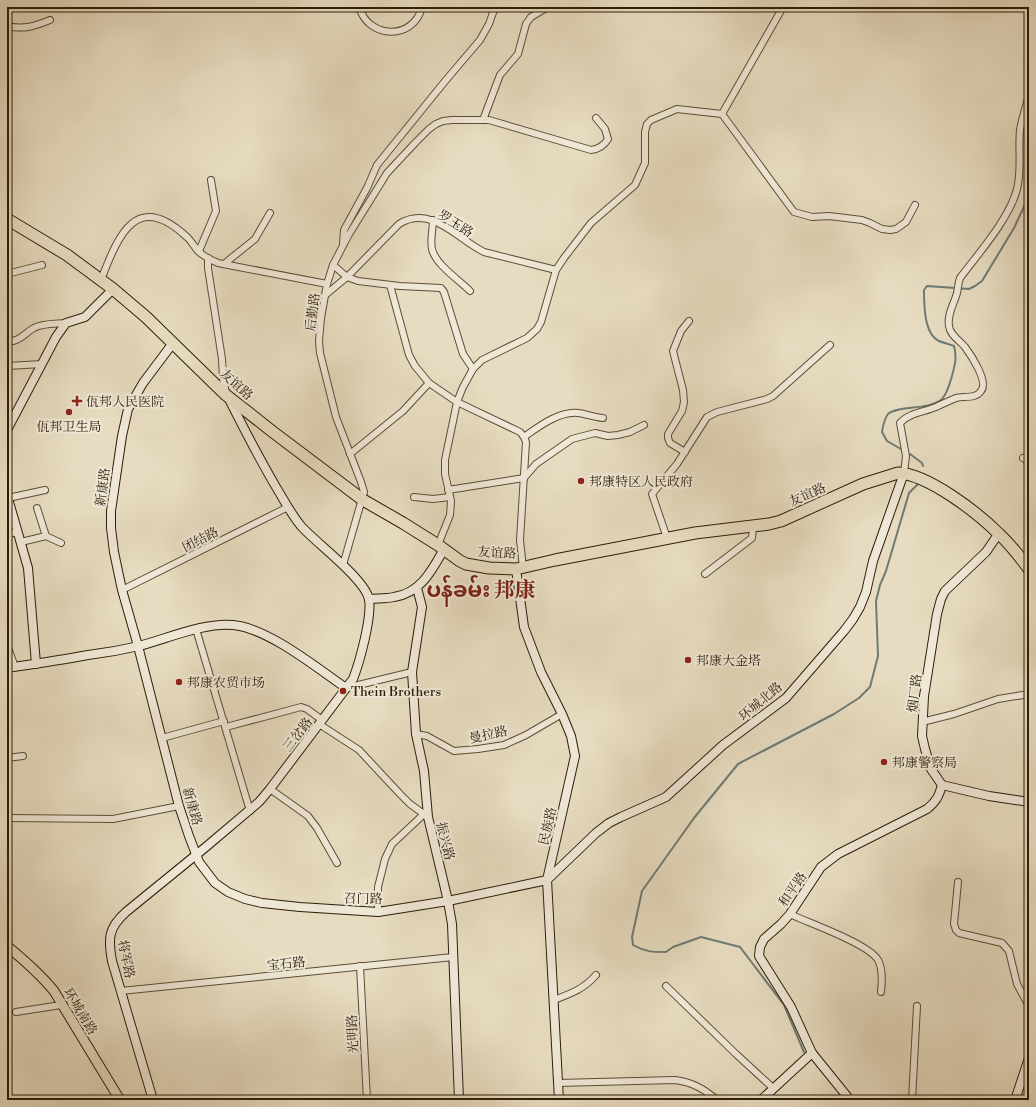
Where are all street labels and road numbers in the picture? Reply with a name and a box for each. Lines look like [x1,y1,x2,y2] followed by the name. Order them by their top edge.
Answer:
[435,207,476,241] street label: 罗玉路
[302,292,324,333] street label: 后勤路
[216,366,256,404] street label: 友谊路
[92,467,114,508] street label: 新康路
[786,480,828,510] street label: 友谊路
[179,524,221,556] street label: 团结路
[477,544,517,562] street label: 友谊路
[905,673,925,713] street label: 烟厂路
[736,679,786,725] street label: 环城北路
[279,714,316,755] street label: 三岔路
[467,723,509,747] street label: 曼拉路
[179,785,205,827] street label: 新康路
[536,805,560,847] street label: 民族路
[433,820,458,862] street label: 振兴路
[775,869,811,910] street label: 和平路
[343,891,383,907] street label: 召门路
[114,939,138,980] street label: 将军路
[266,954,306,974] street label: 宝石路
[60,985,100,1038] street label: 环城南路
[344,1014,362,1054] street label: 光明路

